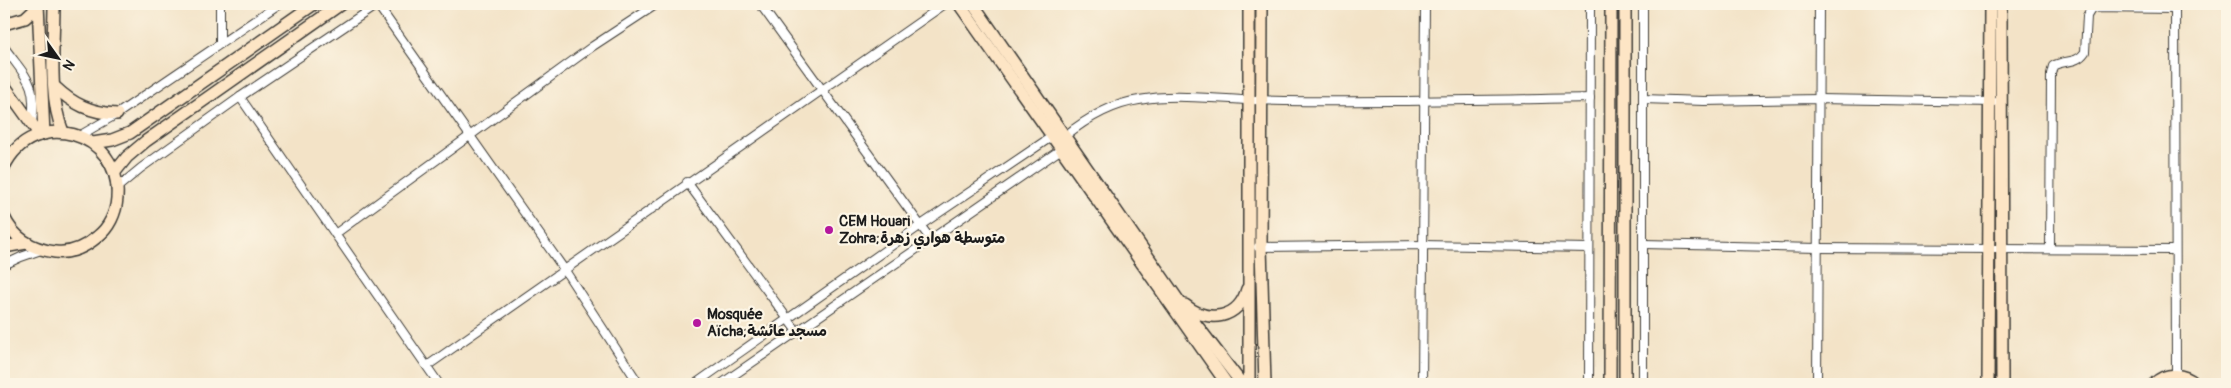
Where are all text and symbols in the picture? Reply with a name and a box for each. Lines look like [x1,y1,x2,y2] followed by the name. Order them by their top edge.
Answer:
[32,32,82,82] north arrow
[59,56,78,73] text: N
[839,212,1005,250] place label: CEM Houari Zohra;متوسطة هواري زهرة
[823,224,835,236] marker: CEM Houari Zohra;متوسطة هواري زهرة
[707,305,827,341] place label: Mosquée Aïcha;مسجد عائشة
[691,317,703,329] marker: Mosquée Aïcha;مسجد عائشة

